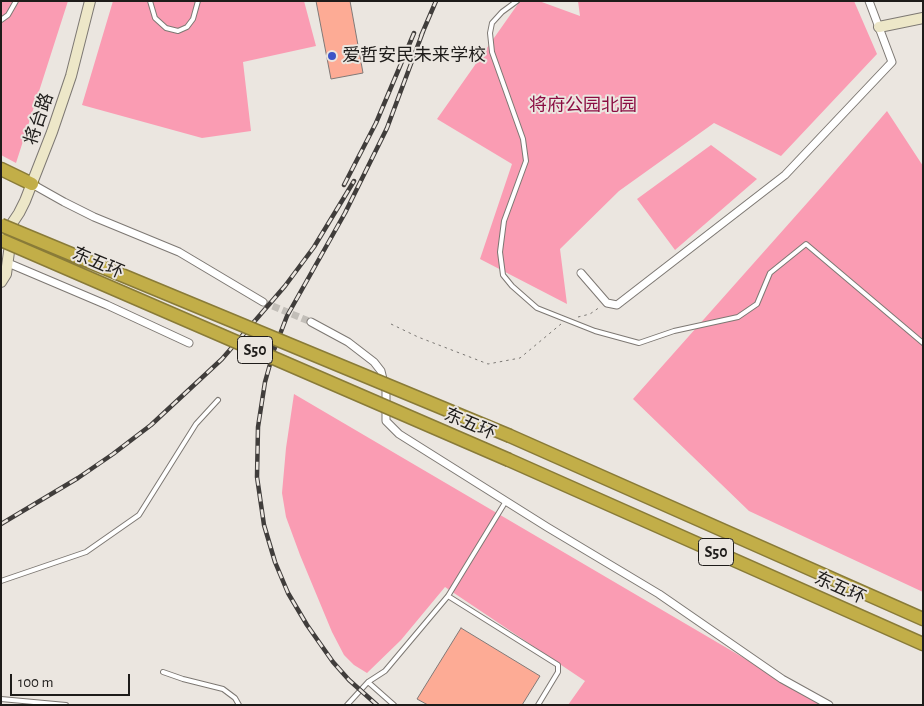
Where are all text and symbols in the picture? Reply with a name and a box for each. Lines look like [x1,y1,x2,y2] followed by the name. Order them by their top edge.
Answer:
[342,45,486,67] place label: 爱哲安民未来学校
[326,50,338,62] marker: 爱哲安民未来学校
[20,90,58,148] street label: 将台路
[529,95,637,117] park label: 将府公园北园
[69,243,127,283] street label: 东五环
[238,336,272,364] road number: S50
[441,404,499,444] street label: 东五环
[698,538,734,566] road number: S50
[811,567,869,609] street label: 东五环
[12,664,132,696] scale bar
[18,675,53,690] text: 100 m

